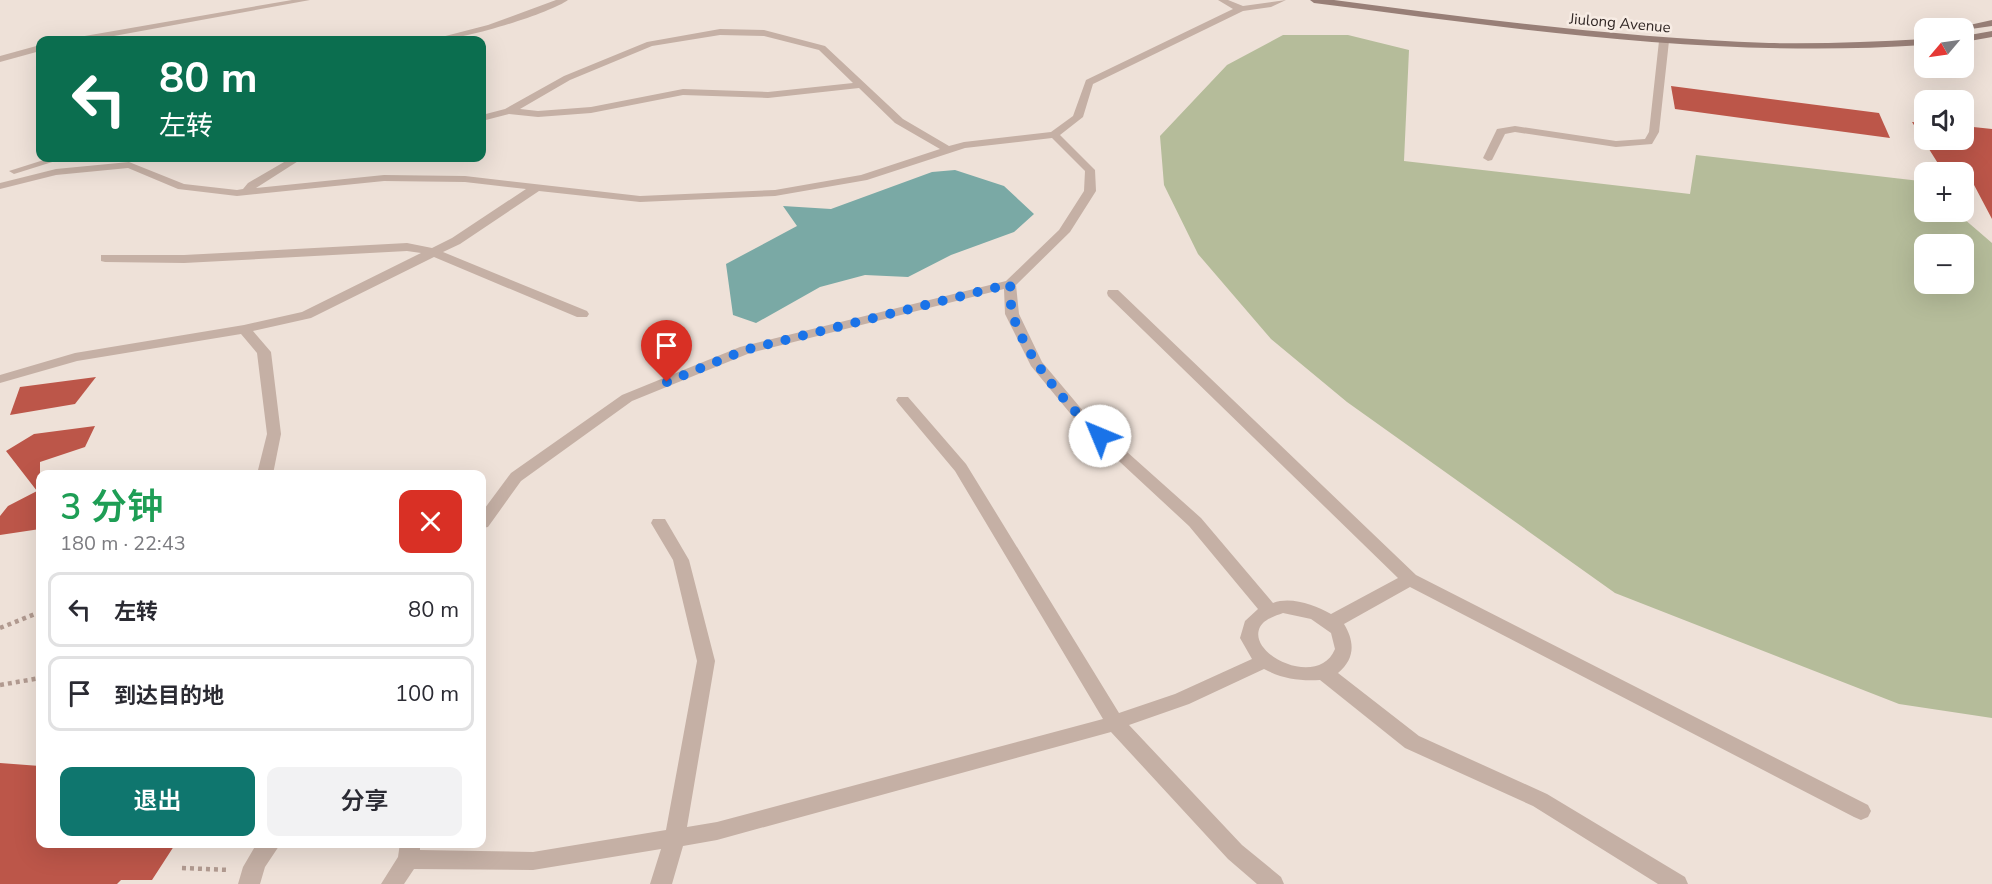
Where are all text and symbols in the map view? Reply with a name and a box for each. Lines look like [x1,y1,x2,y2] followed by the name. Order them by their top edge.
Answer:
[1567,9,1672,37] street label: Jiulong Avenue
[1914,18,1974,78] north arrow
[1914,18,1974,294] map controls
[159,50,258,107] text: 80 m
[60,60,138,138] icon: left
[1914,90,1974,150] button: sound
[159,108,213,145] text: 左转
[1914,162,1974,222] button: +
[1914,234,1974,294] button: −
[641,320,692,382] pin
[650,329,683,362] icon: arrive
[1068,404,1132,468] position arrow
[60,483,163,532] text: 3 分钟
[399,490,462,553] button: close
[60,530,186,557] text: 180 m · 22:43
[63,593,96,626] icon: left
[408,595,459,625] text: 80 m
[114,597,158,627] text: 左转
[63,677,96,710] icon: arrive
[395,679,459,709] text: 100 m
[114,681,224,711] text: 到达目的地
[60,767,255,836] button: 退出
[267,767,462,836] button: 分享

